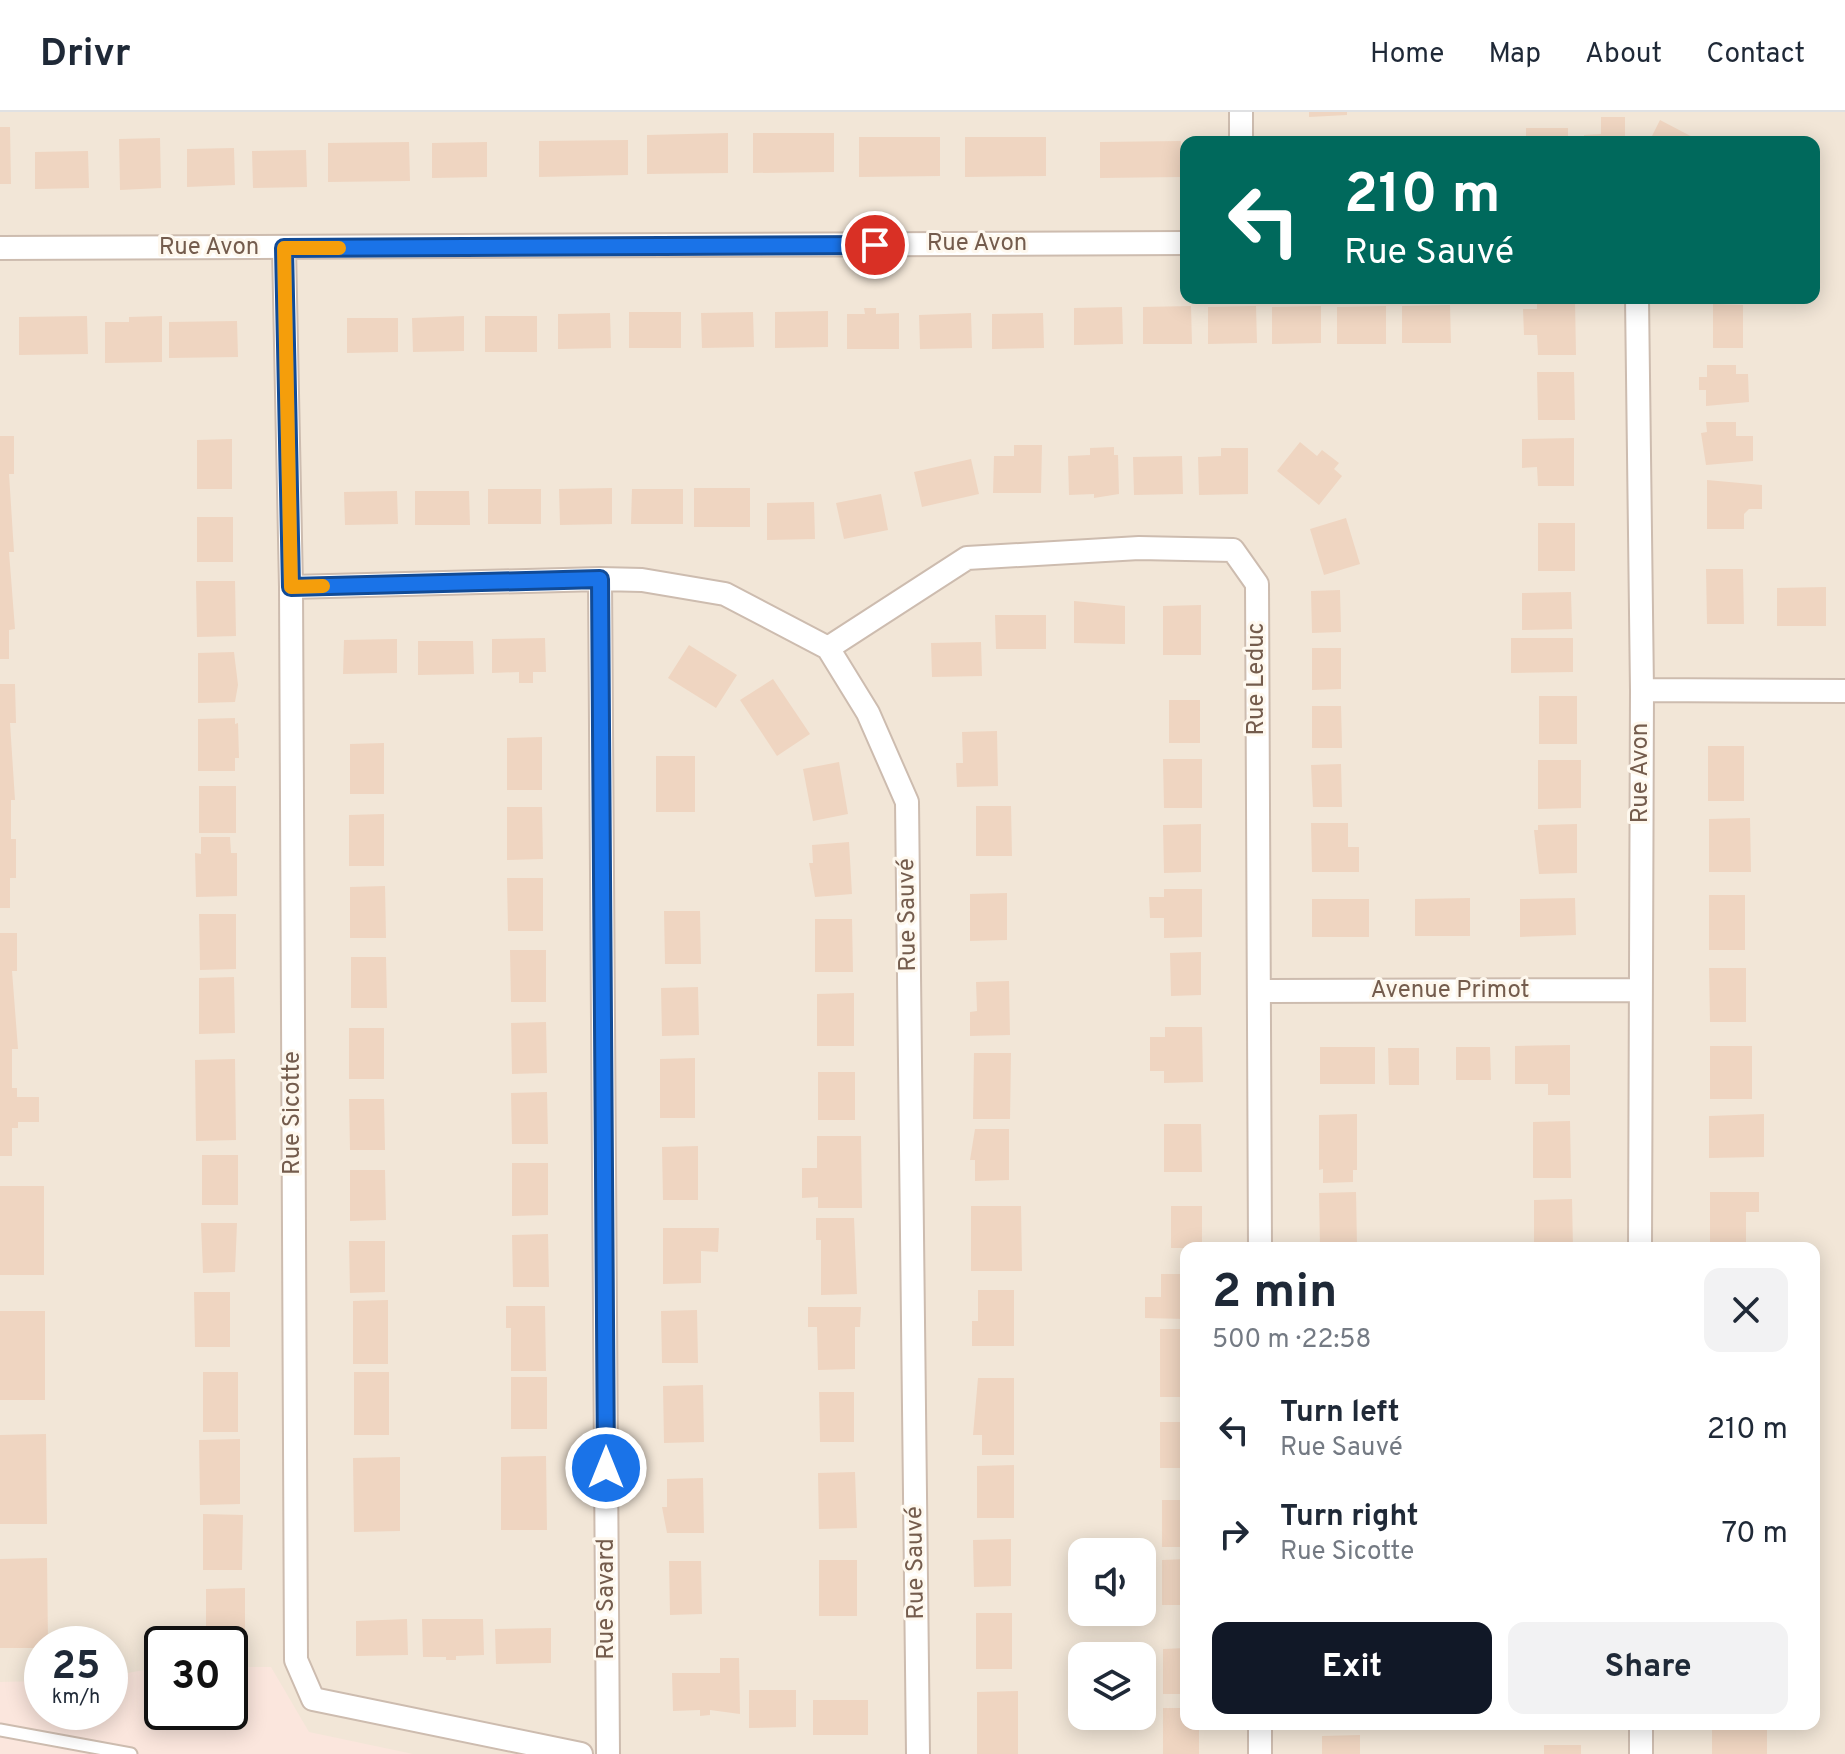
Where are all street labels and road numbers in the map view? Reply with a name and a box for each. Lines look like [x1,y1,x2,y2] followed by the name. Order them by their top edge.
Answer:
[927,229,1027,259] street label: Rue Avon
[159,233,259,263] street label: Rue Avon
[1242,622,1272,736] street label: Rue Leduc
[1626,723,1656,823] street label: Rue Avon
[892,858,924,972] street label: Rue Sauvé
[1370,976,1530,1006] street label: Avenue Primot
[278,1051,308,1175] street label: Rue Sicotte
[900,1506,932,1620] street label: Rue Sauvé
[592,1538,622,1660] street label: Rue Savard

